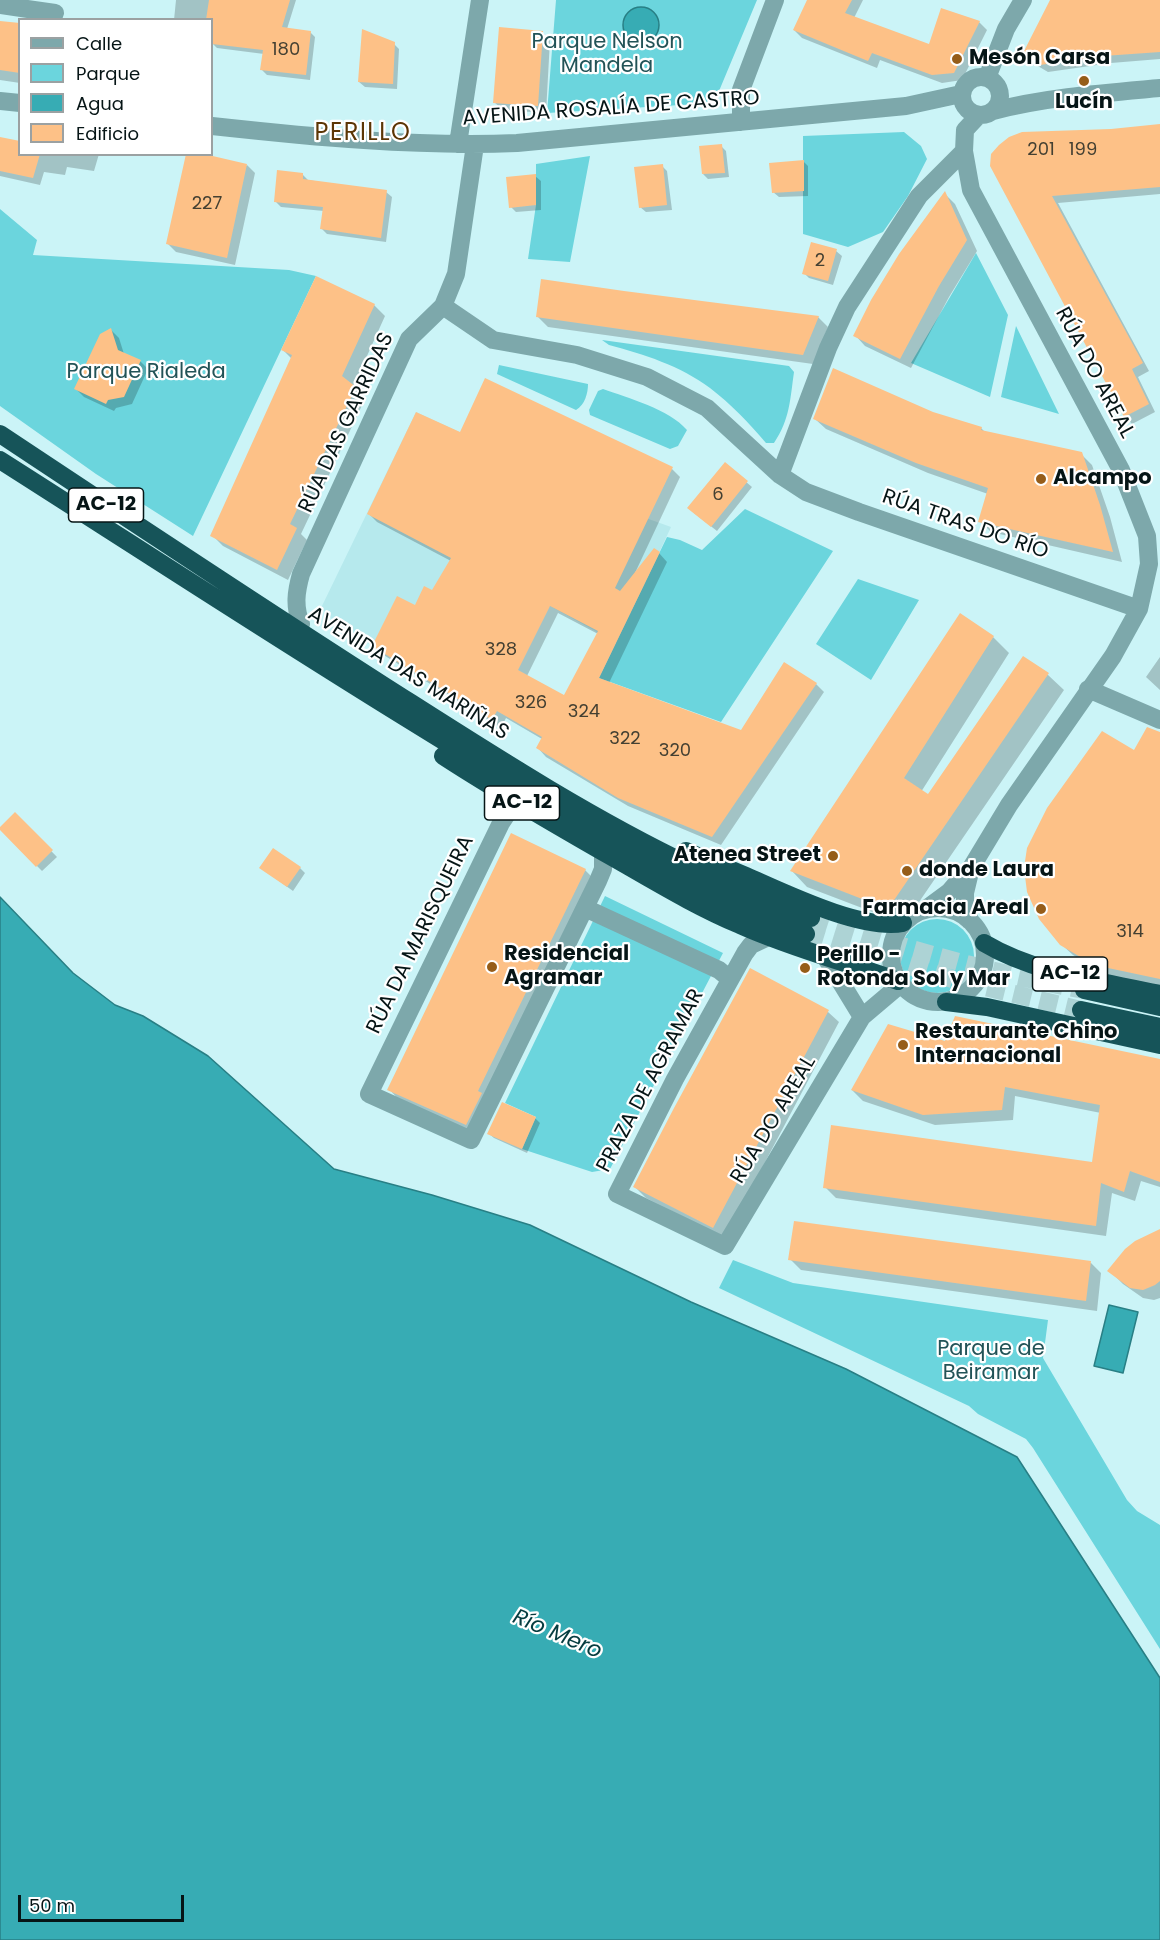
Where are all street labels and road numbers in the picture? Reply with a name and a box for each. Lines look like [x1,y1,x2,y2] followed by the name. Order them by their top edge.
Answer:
[461,86,761,132] street label: AVENIDA ROSALÍA DE CASTRO
[1049,303,1139,443] street label: RÚA DO AREAL
[294,329,400,517] street label: RÚA DAS GARRIDAS
[878,485,1052,565] street label: RÚA TRAS DO RÍO
[68,488,144,522] road number: AC-12
[303,602,513,746] street label: AVENIDA DAS MARIÑAS
[484,786,560,820] road number: AC-12
[362,832,480,1038] street label: RÚA DA MARISQUEIRA
[1032,957,1108,991] road number: AC-12
[592,985,710,1177] street label: PRAZA DE AGRAMAR
[726,1052,822,1188] street label: RÚA DO AREAL

